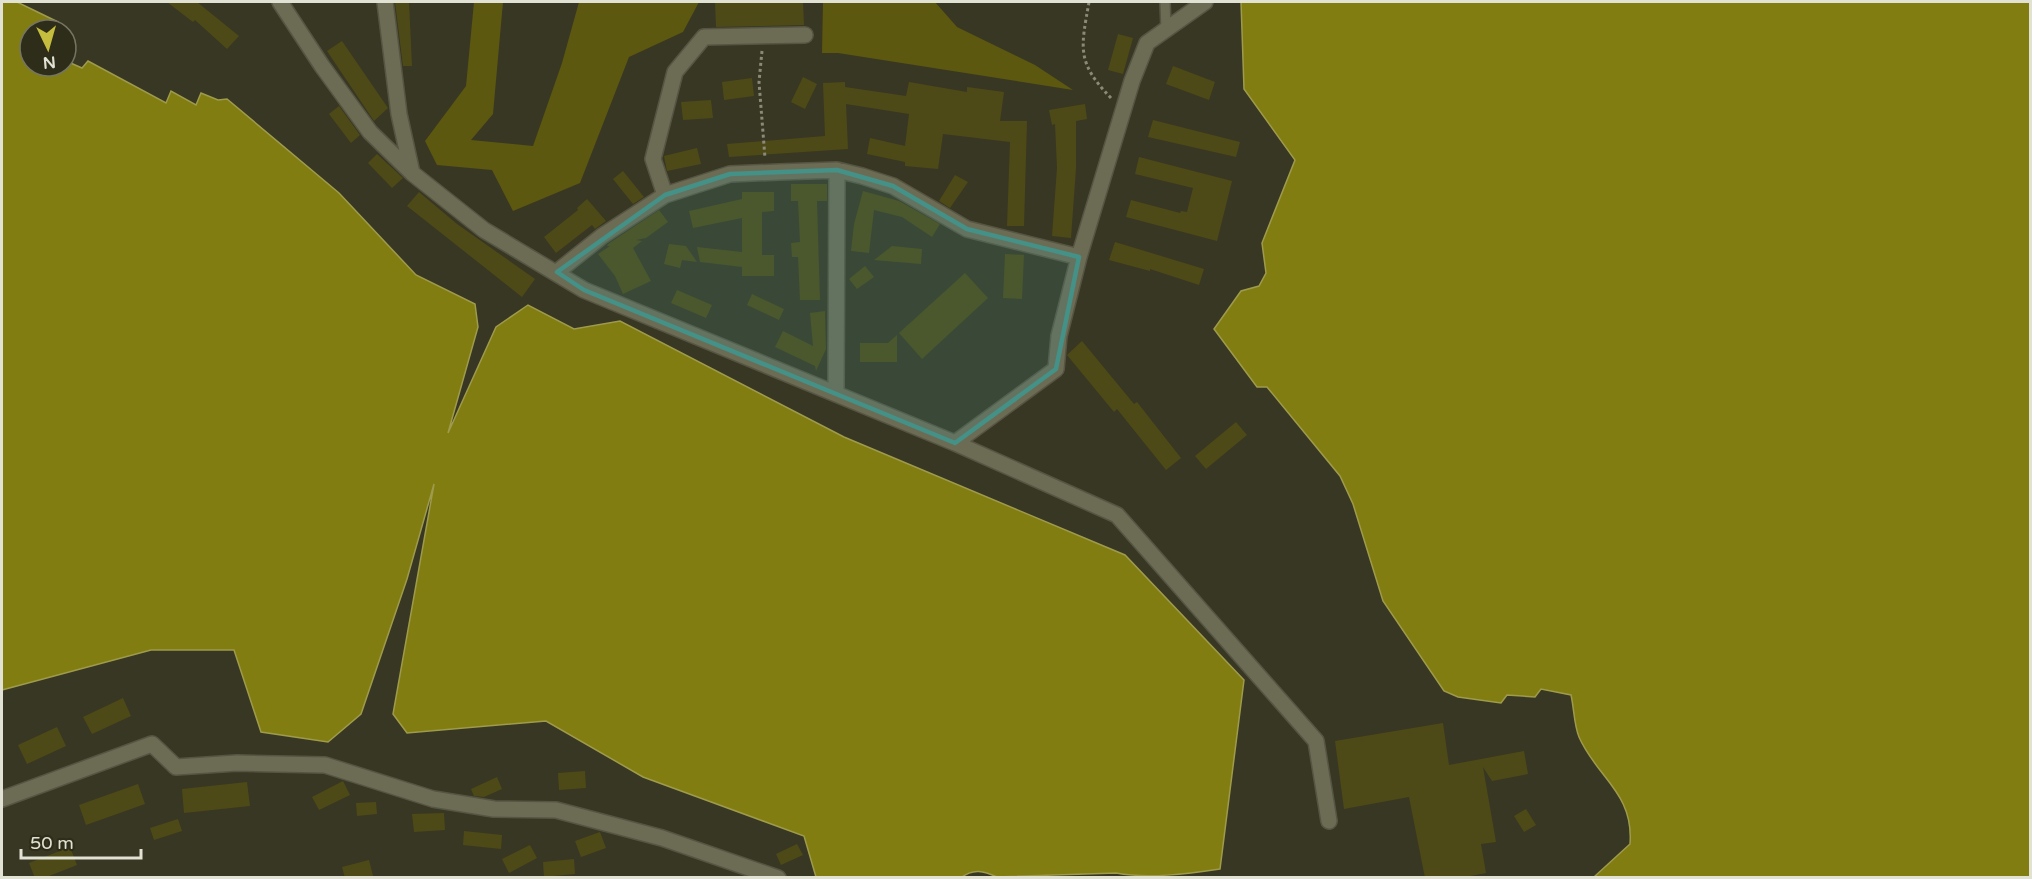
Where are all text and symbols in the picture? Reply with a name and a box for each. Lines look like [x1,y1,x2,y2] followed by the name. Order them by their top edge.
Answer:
[18,18,78,78] north arrow
[42,51,56,72] text: N
[21,822,141,860] scale bar
[30,832,74,854] text: 50 m

